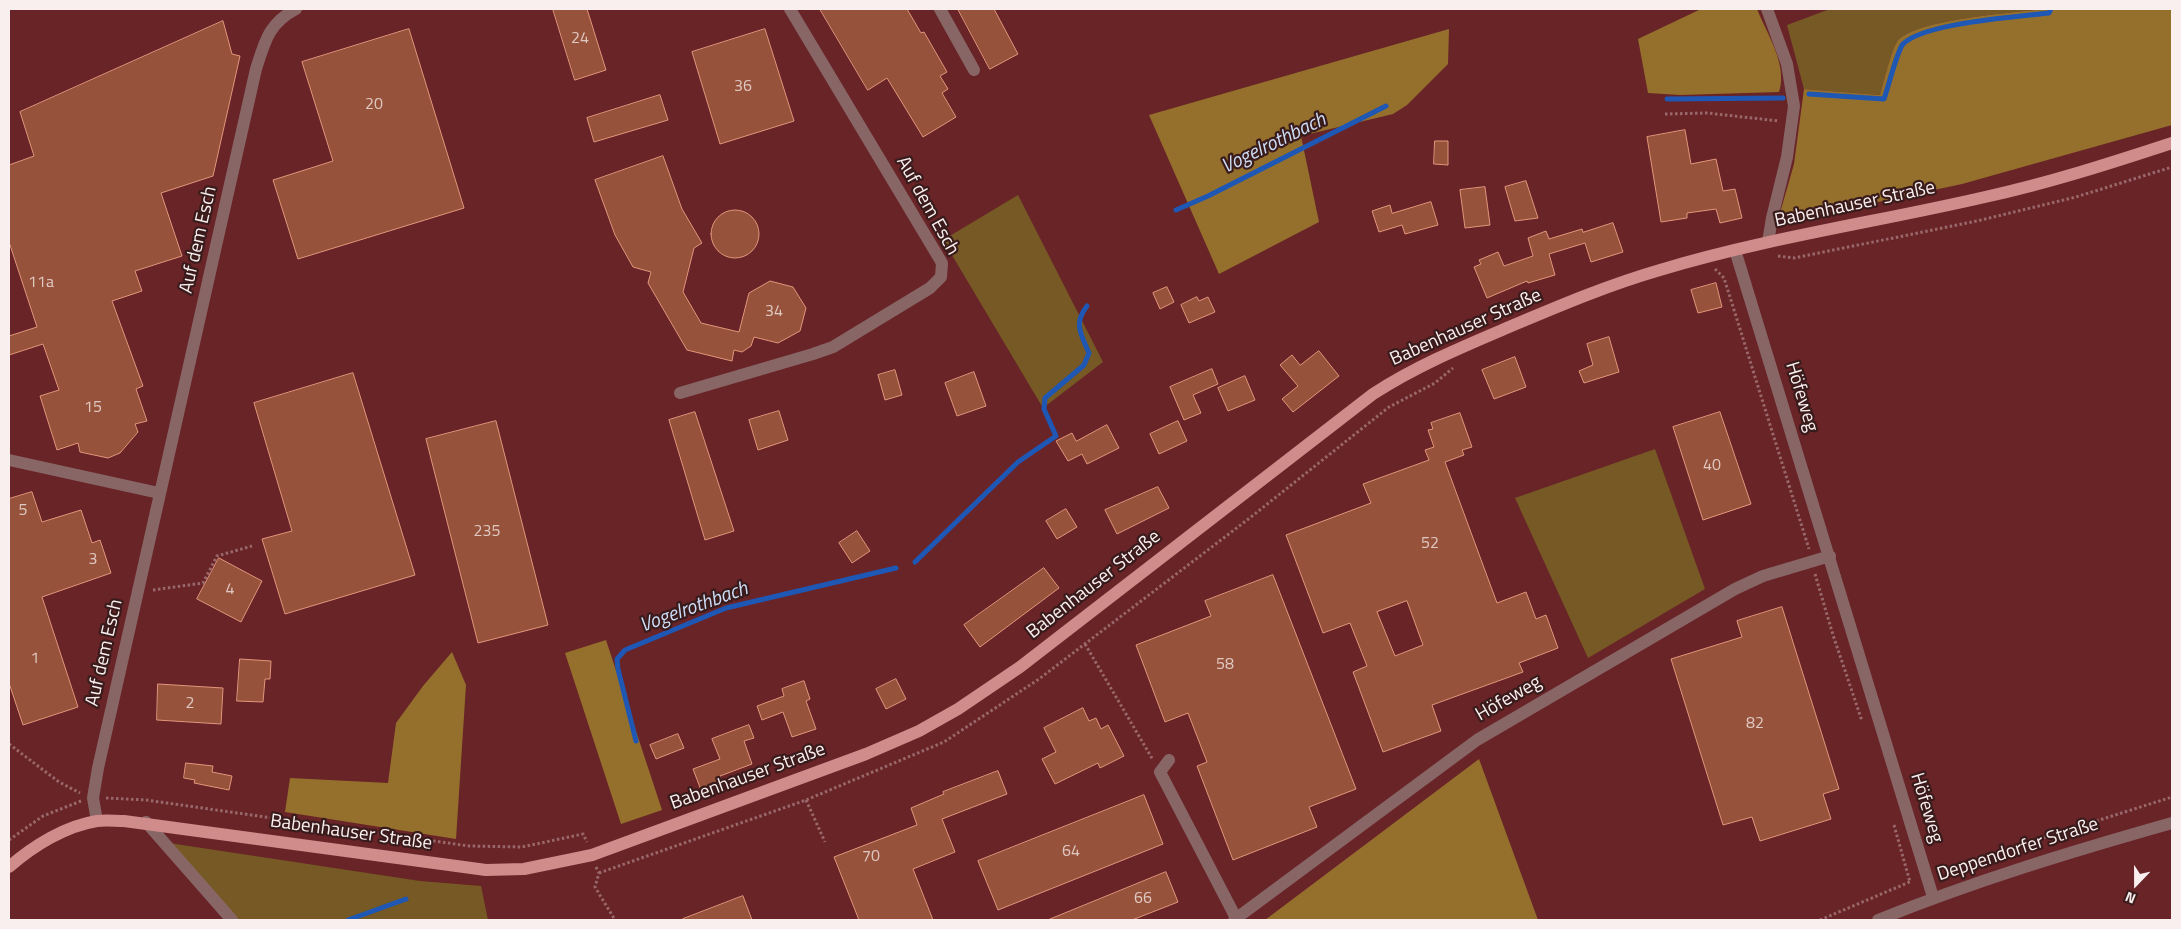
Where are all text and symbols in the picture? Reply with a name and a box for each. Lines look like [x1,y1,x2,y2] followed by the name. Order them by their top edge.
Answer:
[571,29,589,49] house number: 24
[734,77,752,97] house number: 36
[365,95,383,115] house number: 20
[1218,108,1330,180] water label: Vogelrothbach
[891,153,963,259] street label: Auf dem Esch
[1773,177,1937,233] street label: Babenhauser Straße
[176,184,222,296] street label: Auf dem Esch
[28,273,54,293] house number: 11a
[1387,284,1545,372] street label: Babenhauser Straße
[765,302,783,322] house number: 34
[1780,359,1822,435] street label: Höfeweg
[84,398,102,418] house number: 15
[1703,456,1721,476] house number: 40
[19,501,27,521] house number: 5
[474,522,500,542] house number: 235
[1023,526,1165,644] street label: Babenhauser Straße
[1421,534,1439,554] house number: 52
[89,550,97,570] house number: 3
[637,577,751,639] water label: Vogelrothbach
[226,580,234,600] house number: 4
[82,597,128,709] street label: Auf dem Esch
[31,649,39,669] house number: 1
[1216,655,1234,675] house number: 58
[1472,671,1546,727] street label: Höfeweg
[186,694,194,714] house number: 2
[1746,714,1764,734] house number: 82
[667,738,829,816] street label: Babenhauser Straße
[1905,770,1947,846] street label: Höfeweg
[269,810,433,856] street label: Babenhauser Straße
[1934,813,2102,887] street label: Deppendorfer Straße
[1062,842,1080,862] house number: 64
[862,847,880,867] house number: 70
[2111,859,2161,909] north arrow
[2122,887,2139,910] text: N
[1134,889,1152,909] house number: 66

